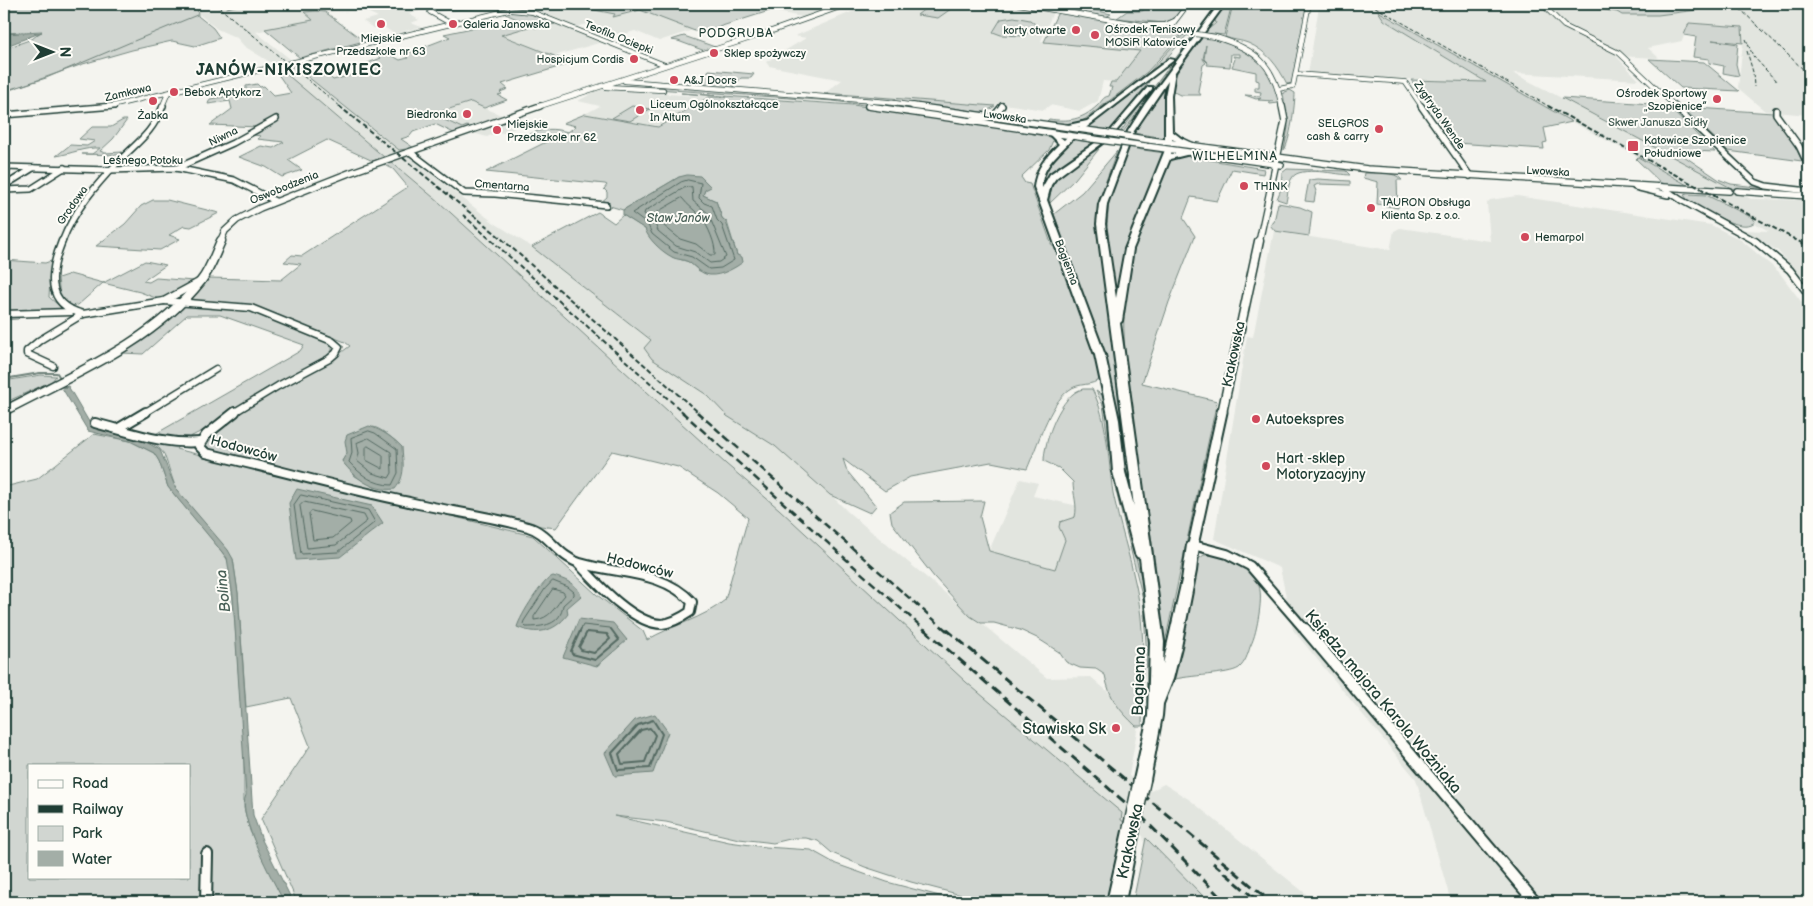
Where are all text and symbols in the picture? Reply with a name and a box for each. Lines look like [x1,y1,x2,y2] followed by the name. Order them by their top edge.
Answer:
[375,18,387,30] marker: Miejskie Przedszkole nr 63
[447,18,459,30] marker: Galeria Janowska
[463,18,550,31] place label: Galeria Janowska
[583,18,655,57] street label: Teofila Ociepki
[1105,23,1195,49] place label: Ośrodek Tenisowy MOSiR Katowice
[1003,24,1066,37] place label: korty otwarte
[1070,24,1082,36] marker: korty otwarte
[698,26,774,41] district label: PODGRUBA
[28,28,78,78] north arrow
[1089,29,1101,41] marker: Ośrodek Tenisowy MOSiR Katowice
[336,32,426,58] place label: Miejskie Przedszkole nr 63
[56,47,73,57] text: N
[708,47,720,59] marker: Sklep spożywczy
[724,47,806,60] place label: Sklep spożywczy
[537,53,625,66] place label: Hospicjum Cordis
[628,53,640,65] marker: Hospicjum Cordis
[196,58,382,80] district label: JANÓW-NIKISZOWIEC
[668,74,680,86] marker: A&J Doors
[684,74,737,87] place label: A&J Doors
[1411,78,1468,152] street label: Zygfryda Wende
[103,81,152,104] street label: Zamkowa
[168,86,180,98] marker: Bebok Aptykorz
[184,86,262,99] place label: Bebok Aptykorz
[1616,87,1707,113] place label: Ośrodek Sportowy „Szopienice”
[1711,93,1723,105] marker: Ośrodek Sportowy „Szopienice”
[147,95,159,107] marker: Żabka
[650,98,779,124] place label: Liceum Ogólnokształcące In Altum
[634,104,646,116] marker: Liceum Ogólnokształcące In Altum
[982,107,1027,126] street label: Lwowska
[406,108,457,121] place label: Biedronka
[461,108,473,120] marker: Biedronka
[137,109,168,122] place label: Żabka
[1608,116,1708,129] park label: Skwer Janusza Sidły
[1307,117,1369,143] place label: SELGROS cash & carry
[507,118,597,144] place label: Miejskie Przedszkole nr 62
[1373,123,1385,135] marker: SELGROS cash & carry
[207,124,240,149] street label: Niwna
[491,124,503,136] marker: Miejskie Przedszkole nr 62
[1644,134,1747,160] place label: Katowice Szopienice Południowe
[1626,139,1640,153] marker: Katowice Szopienice Południowe
[1192,149,1278,164] district label: WILHELMINA
[103,154,183,167] street label: Leśnego Potoku
[1526,164,1570,179] street label: Lwowska
[248,168,320,207] street label: Oswobodzenia
[474,177,530,194] street label: Cmentarna
[1238,180,1250,192] marker: THINK
[1254,180,1288,193] place label: THINK
[54,183,90,227] street label: Grodowa
[1381,196,1471,222] place label: TAURON Obsługa Klienta Sp. z o.o.
[1365,202,1377,214] marker: TAURON Obsługa Klienta Sp. z o.o.
[646,211,711,226] water label: Staw Janów
[1519,231,1531,243] marker: Hemarpol
[1535,231,1584,244] place label: Hemarpol
[1052,238,1081,287] street label: Bagienna
[1218,319,1249,389] street label: Krakowska
[1266,411,1344,428] place label: Autoekspres
[1250,413,1262,425] marker: Autoekspres
[209,431,280,466] street label: Hodowców
[1276,450,1366,483] place label: Hart -sklep Motoryzacyjny
[1260,460,1272,472] marker: Hart -sklep Motoryzacyjny
[605,549,676,582] street label: Hodowców
[212,569,235,613] water label: Bolina
[1300,606,1465,798] street label: Księdza majora Karola Woźniaka
[1129,646,1150,716] street label: Bagienna
[1022,720,1106,739] place label: Stawiska Sk
[1110,722,1122,734] marker: Stawiska Sk
[28,764,190,878] legend
[72,774,108,793] text: Road
[72,800,123,819] text: Railway
[1113,802,1148,881] street label: Krakowska
[72,824,103,843] text: Park
[72,850,112,869] text: Water

